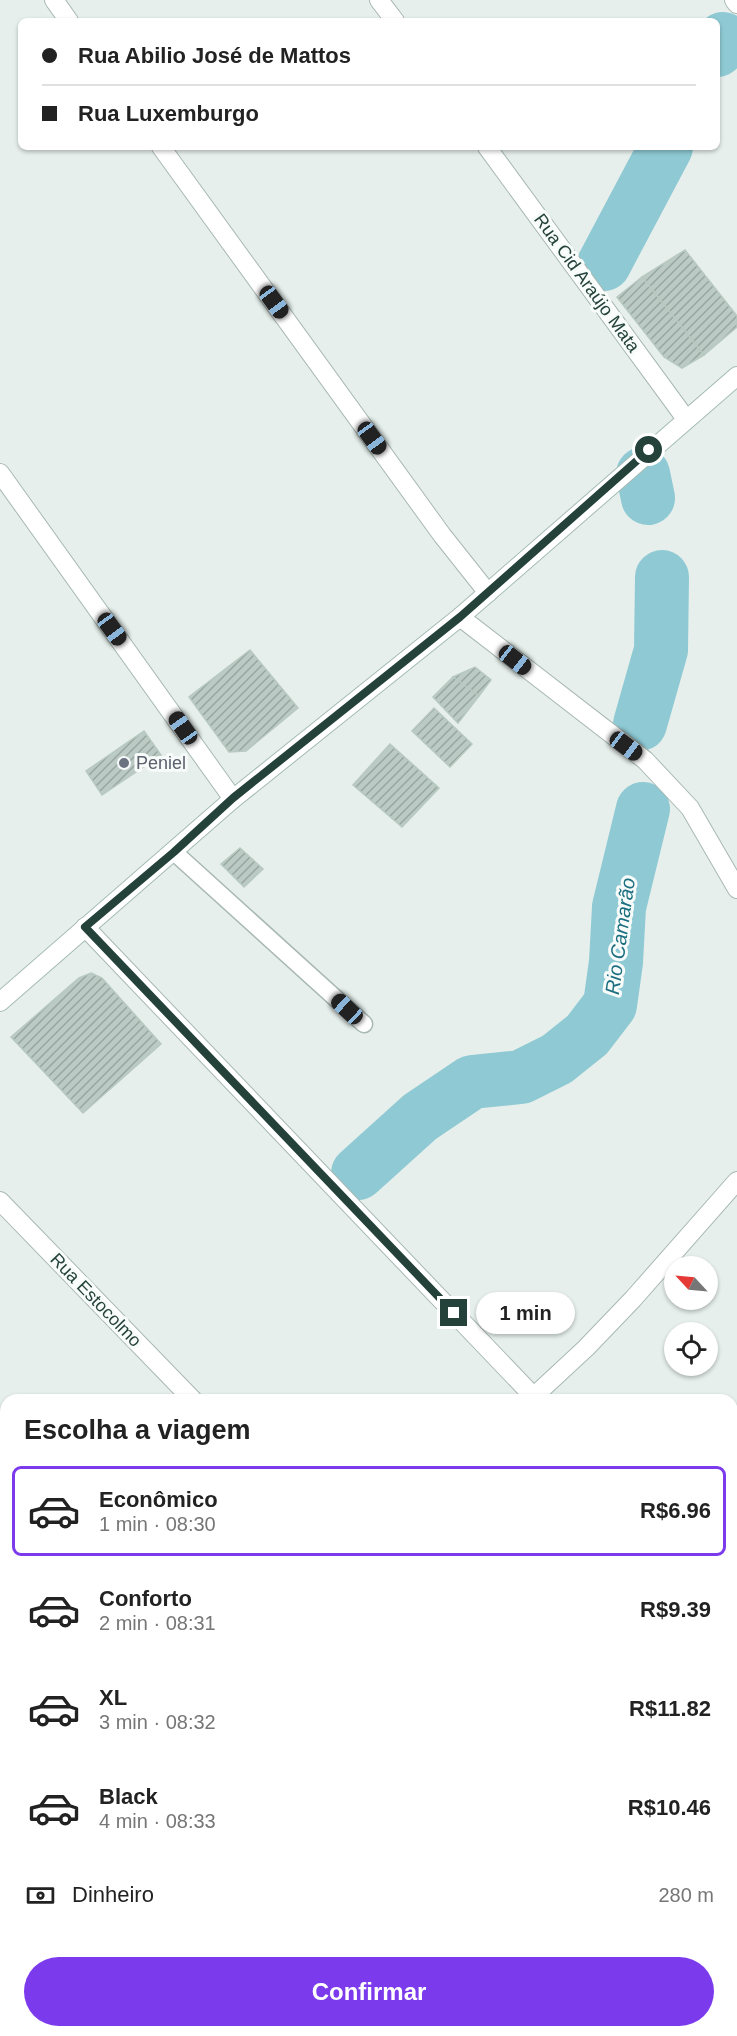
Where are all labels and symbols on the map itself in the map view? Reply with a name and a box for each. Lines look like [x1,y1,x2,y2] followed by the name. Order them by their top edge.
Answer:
[530,210,644,357] street label: Rua Cid Araújo Mata
[256,282,292,322] car
[354,418,390,458] car
[635,436,662,463] route start
[94,609,130,649] car
[495,642,535,678] car
[165,708,201,748] car
[606,728,646,764] car
[136,753,186,773] place label: Peniel
[117,756,131,770] marker: Peniel
[601,876,639,996] water label: Rio Camarão
[328,990,366,1028] car
[46,1249,146,1351] street label: Rua Estocolmo
[664,1256,718,1310] north arrow
[475,1292,574,1334] callout: 1 min
[440,1299,467,1326] route end

